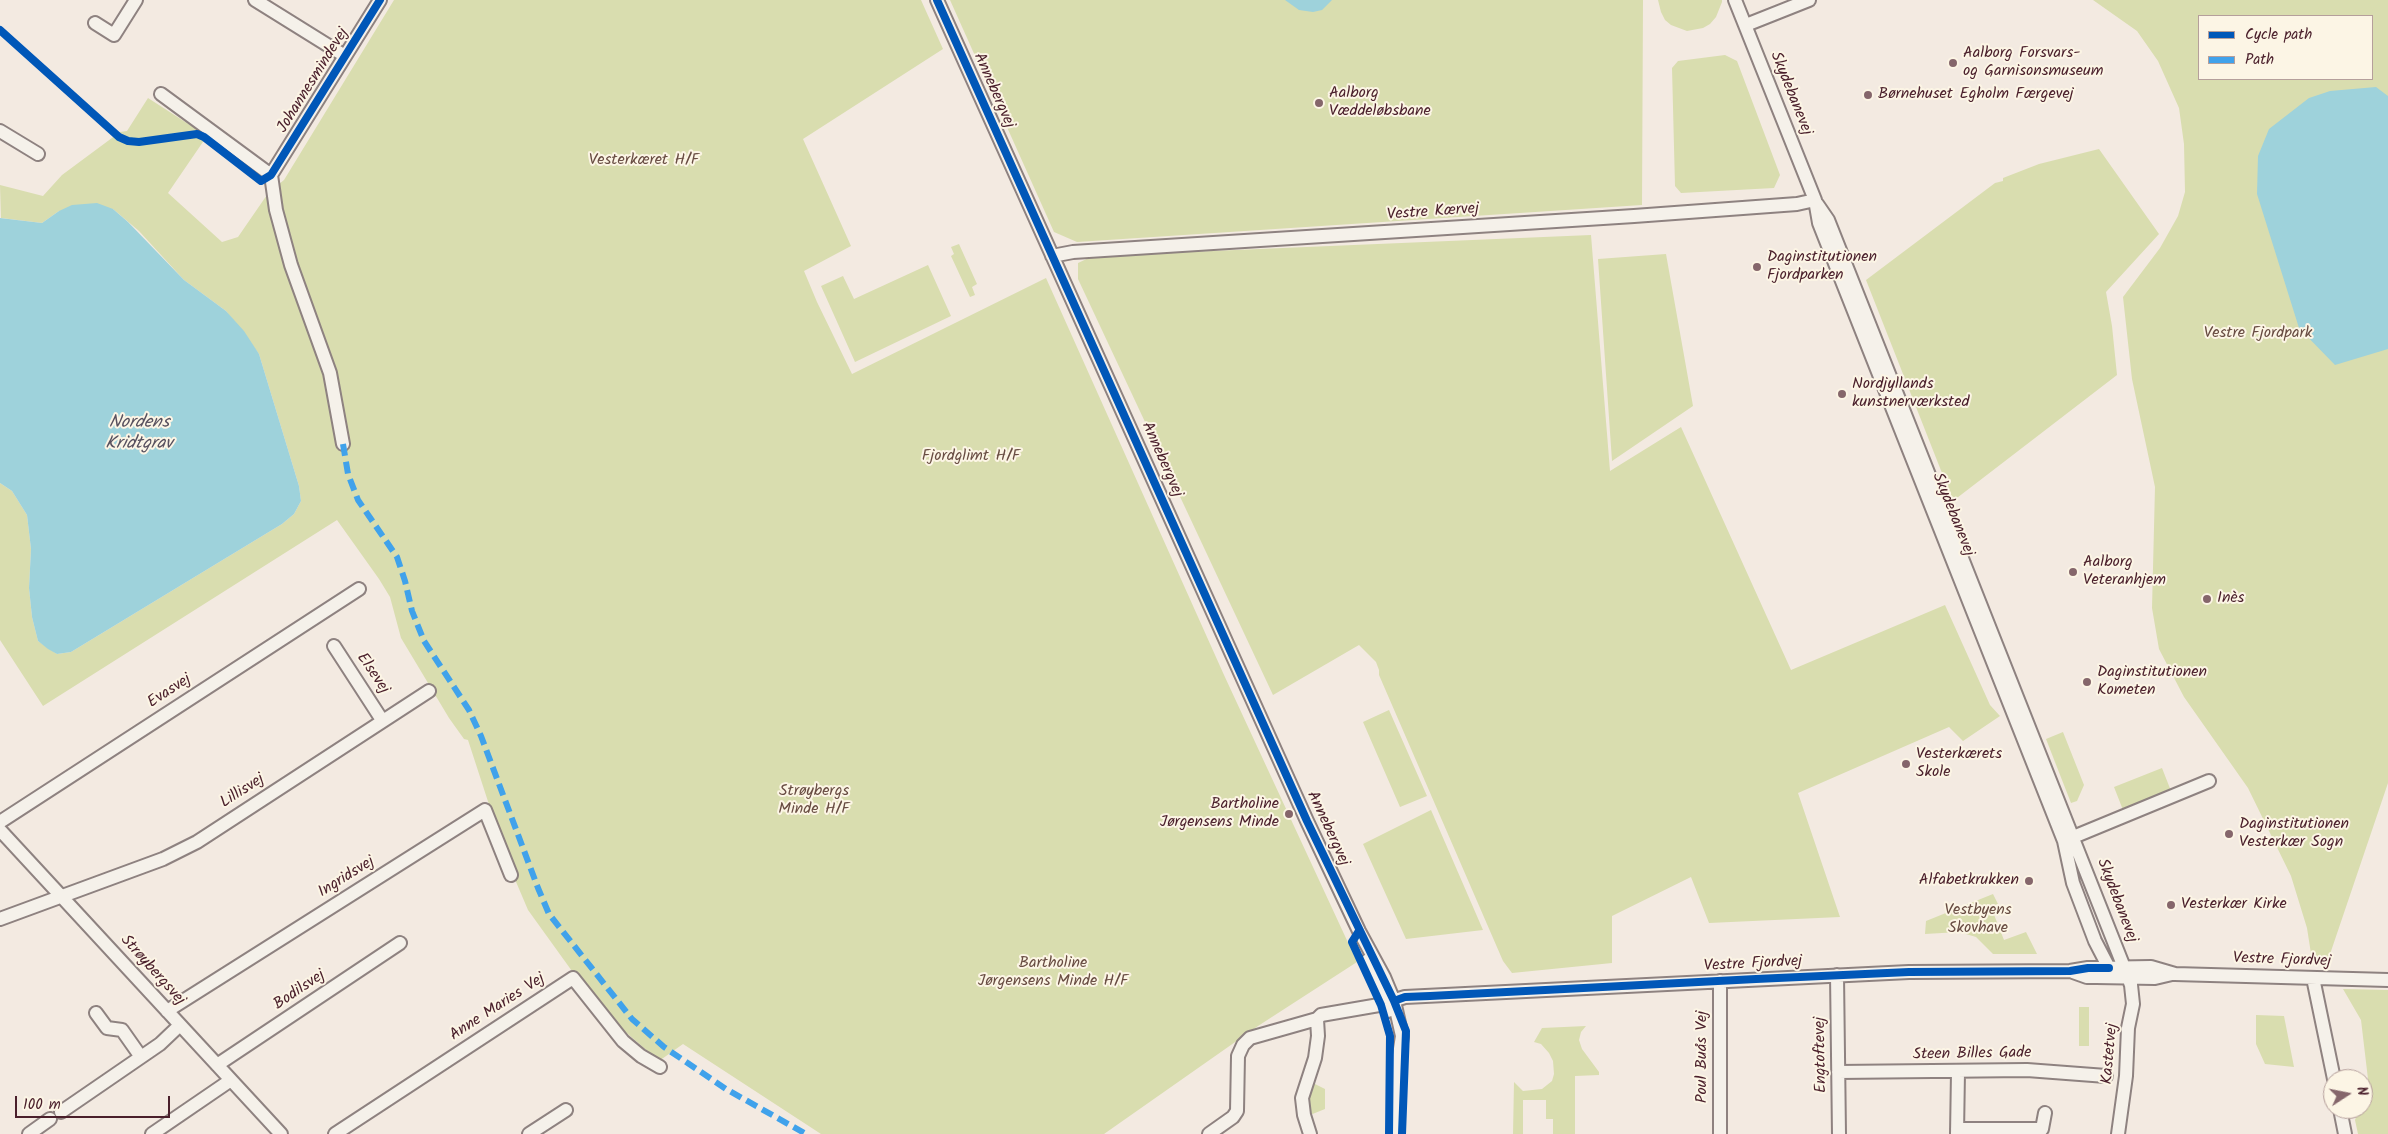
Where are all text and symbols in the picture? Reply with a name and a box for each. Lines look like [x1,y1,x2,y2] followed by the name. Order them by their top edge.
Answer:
[2198,15,2373,80] legend
[2245,23,2312,47] text: Cycle path
[274,25,354,137] street label: Johannesmindevej
[1963,44,2103,82] place label: Aalborg Forsvars- og Garnisonsmuseum
[2245,48,2274,72] text: Path
[1765,49,1815,139] street label: Skydebanevej
[968,50,1018,132] street label: Annebergvej
[1947,57,1959,69] marker: Aalborg Forsvars- og Garnisonsmuseum
[1329,84,1431,122] place label: Aalborg Væddeløbsbane
[1878,85,2074,105] place label: Børnehuset Egholm Færgevej
[1862,89,1874,101] marker: Børnehuset Egholm Færgevej
[1313,97,1325,109] marker: Aalborg Væddeløbsbane
[589,151,699,171] park label: Vesterkæret H/F
[1386,200,1480,226] street label: Vestre Kærvej
[1767,248,1877,286] place label: Daginstitutionen Fjordparken
[1751,261,1763,273] marker: Daginstitutionen Fjordparken
[2204,324,2312,344] park label: Vestre Fjordpark
[1852,375,1969,413] place label: Nordjyllands kunstnerværksted
[1836,388,1848,400] marker: Nordjyllands kunstnerværksted
[105,413,173,456] water label: Nordens Kridtgrav
[1136,419,1186,501] street label: Annebergvej
[922,447,1020,467] park label: Fjordglimt H/F
[1927,470,1977,560] street label: Skydebanevej
[2083,553,2166,591] place label: Aalborg Veteranhjem
[2067,566,2079,578] marker: Aalborg Veteranhjem
[2217,589,2244,609] place label: Inès
[2201,593,2213,605] marker: Inès
[351,650,393,698] street label: Elsevej
[2097,663,2207,701] place label: Daginstitutionen Kometen
[144,671,196,713] street label: Evasvej
[2081,676,2093,688] marker: Daginstitutionen Kometen
[1916,745,2002,783] place label: Vesterkærets Skole
[1900,758,1912,770] marker: Vesterkærets Skole
[217,771,269,813] street label: Lillisvej
[778,782,850,820] park label: Strøybergs Minde H/F
[1301,788,1353,870] street label: Annebergvej
[1160,795,1279,833] place label: Bartholine Jørgensens Minde
[1283,808,1295,820] marker: Bartholine Jørgensens Minde
[2239,815,2349,853] place label: Daginstitutionen Vesterkær Sogn
[2223,828,2235,840] marker: Daginstitutionen Vesterkær Sogn
[315,853,379,903] street label: Ingridsvej
[2091,856,2141,946] street label: Skydebanevej
[1919,871,2019,891] place label: Alfabetkrukken
[2023,875,2035,887] marker: Alfabetkrukken
[2181,895,2287,915] place label: Vesterkær Kirke
[2165,899,2177,911] marker: Vesterkær Kirke
[1944,901,2012,939] park label: Vestbyens Skovhave
[115,932,189,1010] street label: Strøybergsvej
[2232,950,2332,972] street label: Vestre Fjordvej
[1703,953,1803,977] street label: Vestre Fjordvej
[978,954,1128,992] park label: Bartholine Jørgensens Minde H/F
[271,967,329,1015] street label: Bodilsvej
[447,970,549,1046] street label: Anne Maries Vej
[1693,1011,1713,1103] street label: Poul Buås Vej
[1812,1017,1832,1093] street label: Engtoftevej
[2099,1023,2123,1085] street label: Kastetvej
[1912,1044,2032,1066] street label: Steen Billes Gade
[2323,1069,2373,1119] north arrow
[2350,1085,2373,1098] text: N
[18,1086,172,1118] scale bar
[23,1093,61,1117] text: 100 m

